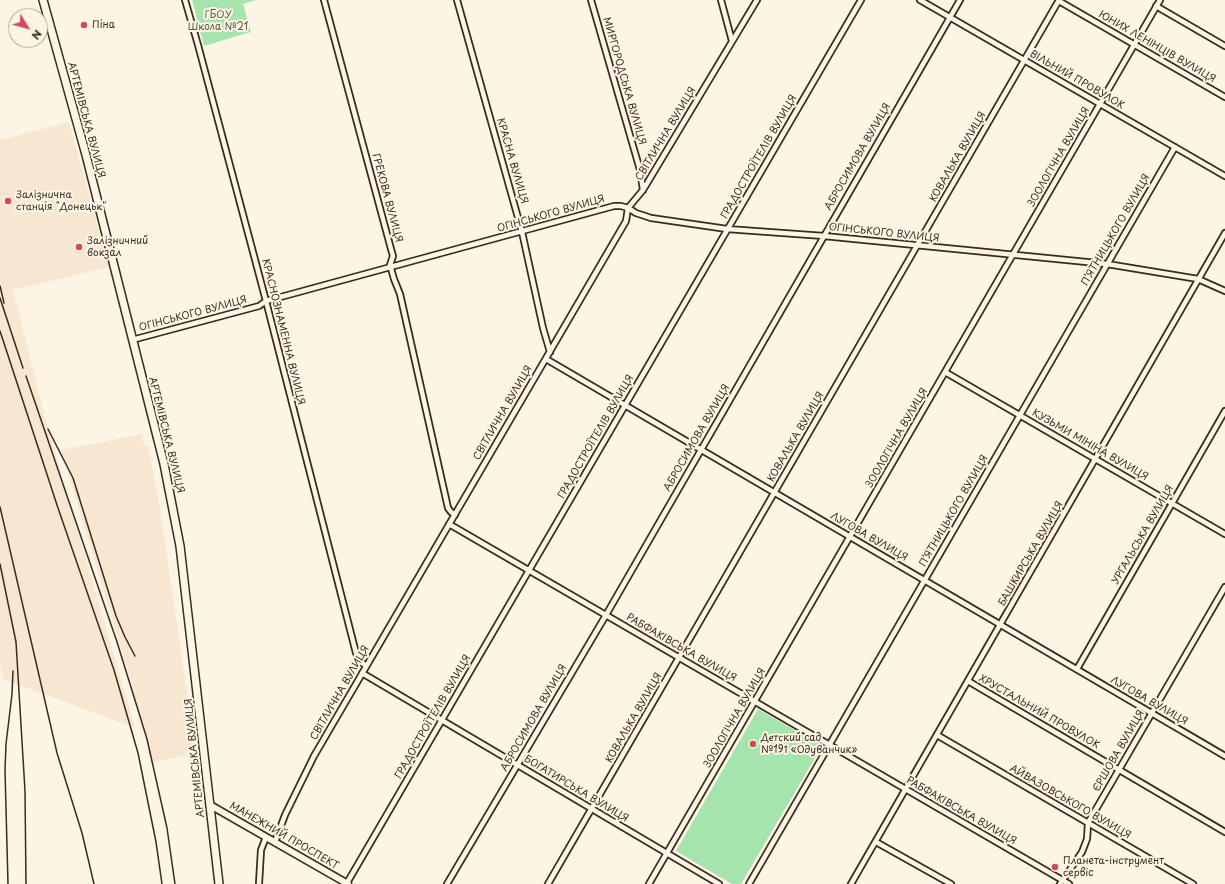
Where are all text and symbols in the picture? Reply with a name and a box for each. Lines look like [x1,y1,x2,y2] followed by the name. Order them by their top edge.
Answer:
[8,8,48,48] north arrow
[188,9,248,32] park label: ГБОУ Школа №21
[1096,9,1218,85] street label: ЮНИХ ЛЕНІНЦІВ ВУЛИЦЯ
[600,16,648,146] street label: МИРГОРОДСЬКА ВУЛИЦЯ
[92,19,115,31] place label: Піна
[79,20,89,30] marker: Піна
[28,26,47,44] text: N
[1028,48,1126,112] street label: ВІЛЬНИЙ ПРОВУЛОК
[65,61,107,179] street label: АРТЕМІВСЬКА ВУЛИЦЯ
[633,85,699,183] street label: СВІТЛИЧНА ВУЛИЦЯ
[719,93,799,221] street label: ГРАДОСТРОЇТЕЛIВ ВУЛИЦЯ
[822,101,894,213] street label: АБРОСИМОВА ВУЛИЦЯ
[1026,105,1092,209] street label: ЗООЛОГІЧНА ВУЛИЦЯ
[927,110,989,204] street label: КОВАЛЬКА ВУЛИЦЯ
[494,117,530,205] street label: КРАСНА ВУЛИЦЯ
[369,152,405,244] street label: ГРЕКОВА ВУЛИЦЯ
[1079,172,1153,288] street label: П’ЯТНИЦЬКОГО ВУЛИЦЯ
[16,189,106,212] place label: Залізнична станція "Донецьк"
[496,193,606,235] street label: ОГІНСЬКОГО ВУЛИЦЯ
[3,196,13,206] marker: Залізнична станція "Донецьк"
[828,221,940,245] street label: ОГІНСЬКОГО ВУЛИЦЯ
[87,235,148,258] place label: Залізничний вокзал
[74,242,84,252] marker: Залізничний вокзал
[259,258,307,406] street label: КРАСНОЗНАМЕННА ВУЛИЦЯ
[138,294,248,334] street label: ОГІНСЬКОГО ВУЛИЦЯ
[471,364,535,462] street label: СВІТЛИЧНА ВУЛИЦЯ
[556,373,636,501] street label: ГРАДОСТРОЇТЕЛIВ ВУЛИЦЯ
[146,376,186,494] street label: АРТЕМІВСЬКА ВУЛИЦЯ
[661,382,733,494] street label: АБРОСИМОВА ВУЛИЦЯ
[864,386,930,490] street label: ЗООЛОГІЧНА ВУЛИЦЯ
[765,390,827,484] street label: КОВАЛЬКА ВУЛИЦЯ
[1030,407,1150,483] street label: КУЗЬМИ МІНІНА ВУЛИЦЯ
[917,453,991,569] street label: П’ЯТНИЦЬКОГО ВУЛИЦЯ
[1110,483,1176,587] street label: УРГАЛЬСЬКА ВУЛИЦЯ
[996,500,1066,608] street label: БАШКИРСЬКА ВУЛИЦЯ
[828,510,910,564] street label: ЛУГОВА ВУЛИЦЯ
[624,612,738,684] street label: РАБФАКІВСЬКА ВУЛИЦЯ
[308,644,372,742] street label: СВІТЛИЧНА ВУЛИЦЯ
[393,653,473,781] street label: ГРАДОСТРОЇТЕЛIВ ВУЛИЦЯ
[498,662,570,774] street label: АБРОСИМОВА ВУЛИЦЯ
[702,666,768,770] street label: ЗООЛОГІЧНА ВУЛИЦЯ
[603,671,665,765] street label: КОВАЛЬКА ВУЛИЦЯ
[977,672,1101,752] street label: ХРУСТАЛЬНИЙ ПРОВУЛОК
[1108,674,1190,728] street label: ЛУГОВА ВУЛИЦЯ
[183,698,207,818] street label: АРТЕМІВСЬКА ВУЛИЦЯ
[1091,708,1147,794] street label: ЄРШОВА ВУЛИЦЯ
[761,732,857,756] place label: Детский сад №191 «Одуванчик»
[748,739,758,749] marker: Детский сад №191 «Одуванчик»
[522,753,630,825] street label: БОГАТИРСЬКА ВУЛИЦЯ
[1007,762,1133,842] street label: АЙВАЗОВСЬКОГО ВУЛИЦЯ
[904,775,1018,847] street label: РАБФАКІВСЬКА ВУЛИЦЯ
[227,800,341,872] street label: МАНЕЖНИЙ ПРОСПЕКТ
[1063,855,1164,878] place label: Планета-інструмент сервіс
[1050,862,1060,872] marker: Планета-інструмент сервіс

